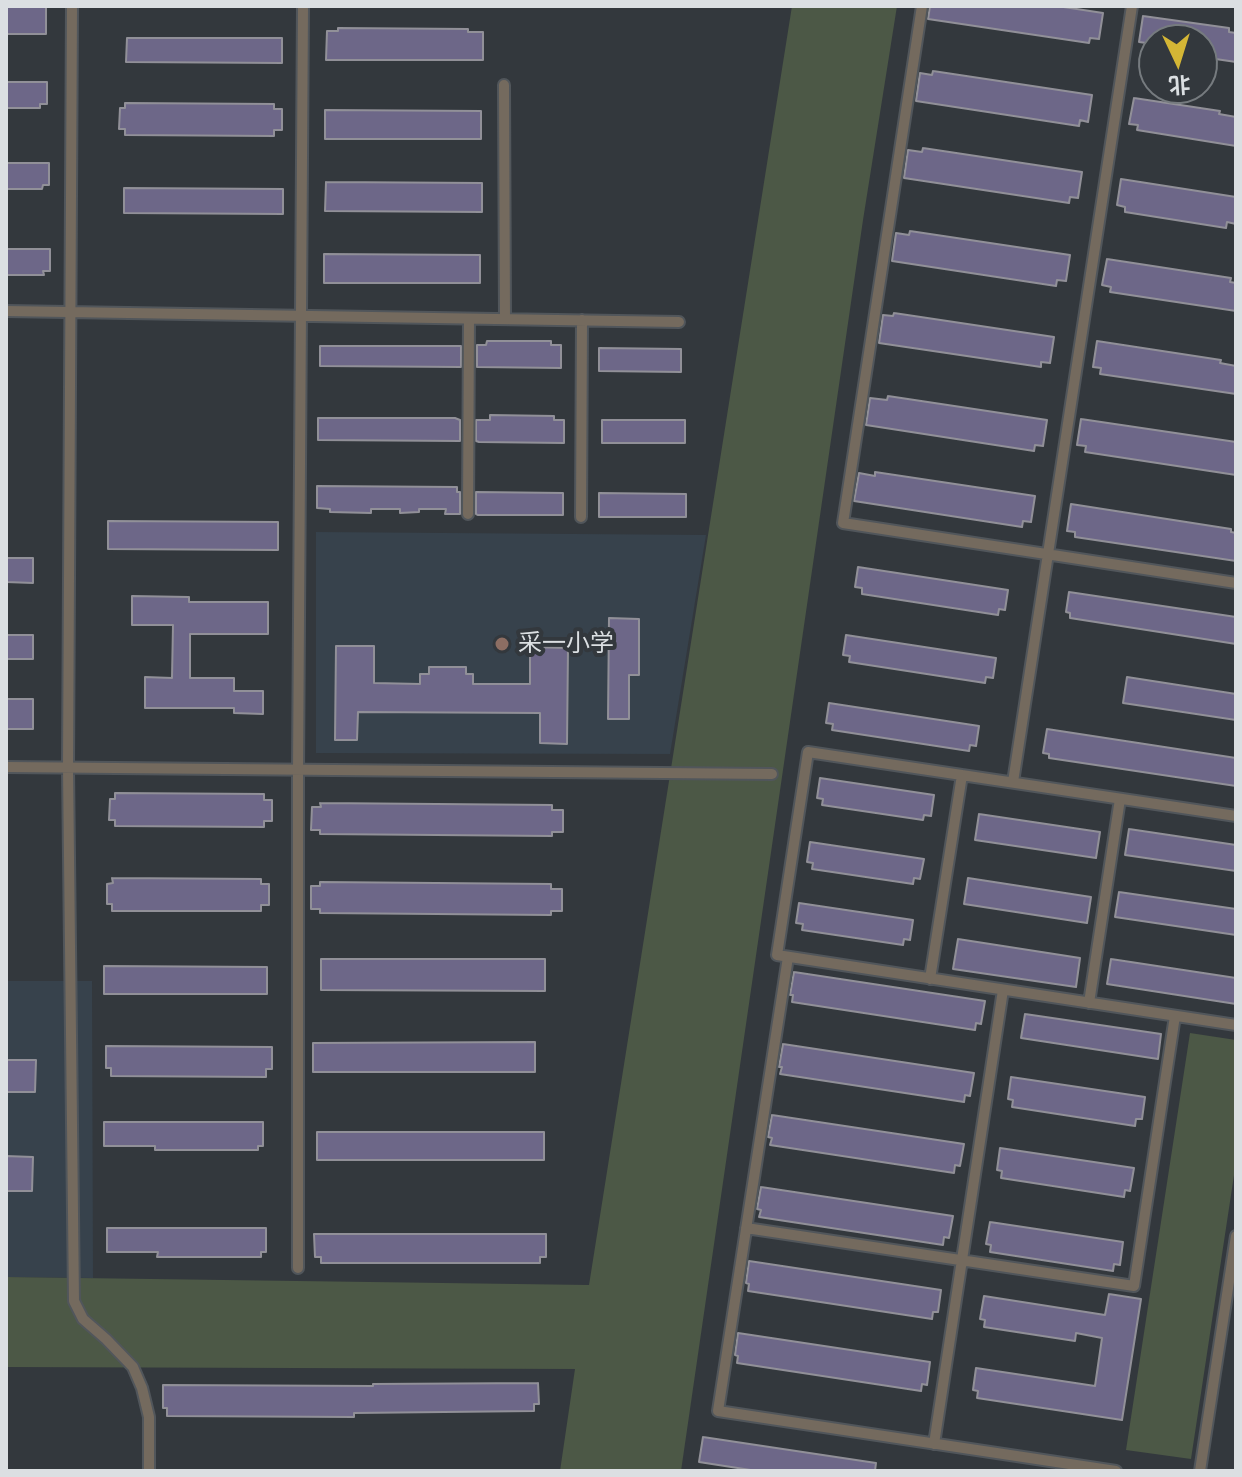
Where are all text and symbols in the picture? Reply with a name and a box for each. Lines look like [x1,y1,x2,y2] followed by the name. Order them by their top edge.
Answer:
[1138,24,1218,104] north arrow
[1168,70,1192,102] text: 北
[518,630,614,658] place label: 采一小学
[493,635,511,653] marker: 采一小学

